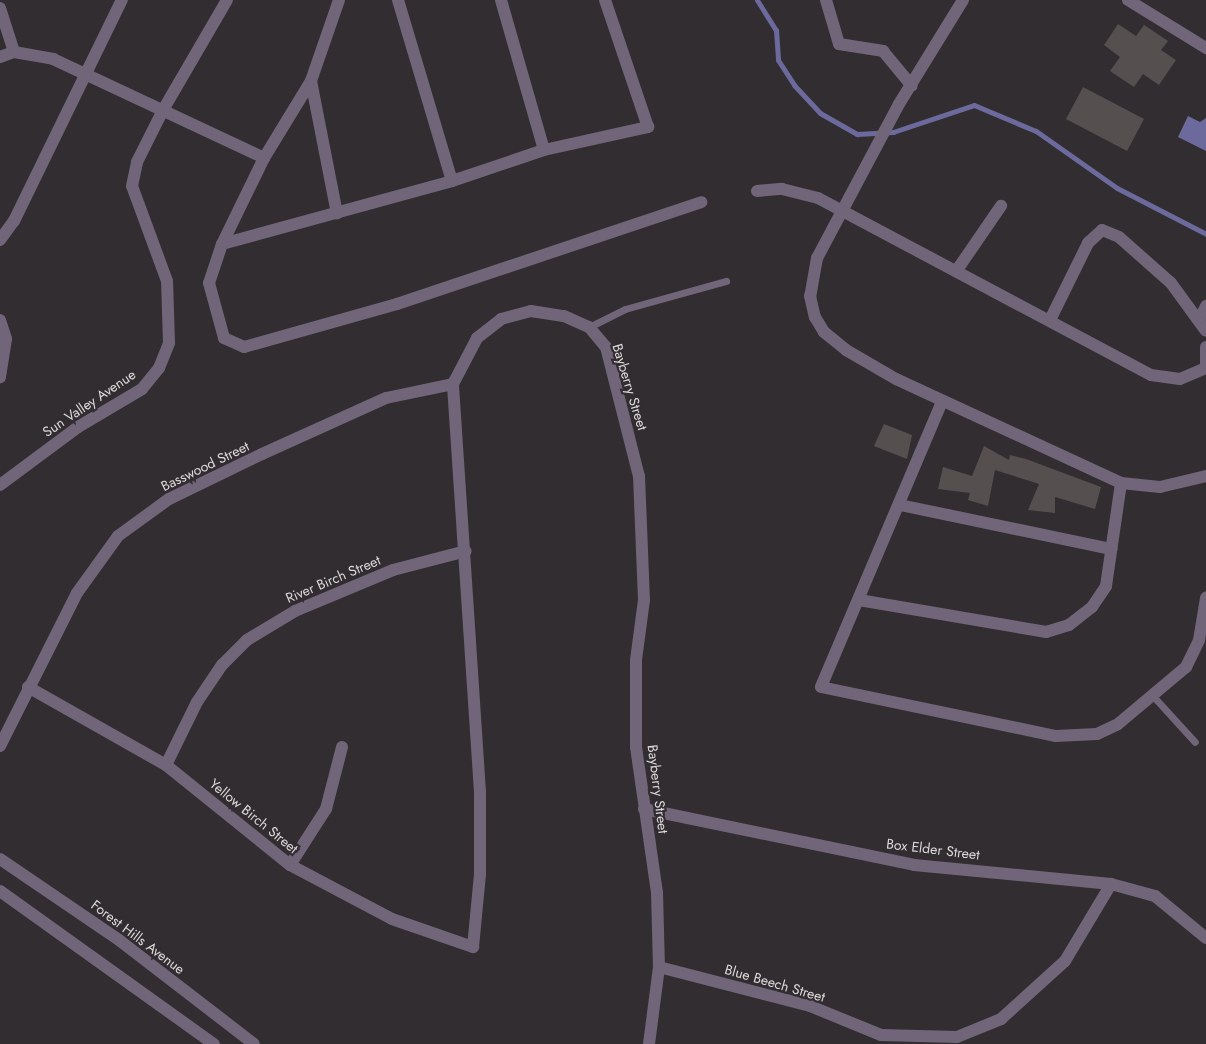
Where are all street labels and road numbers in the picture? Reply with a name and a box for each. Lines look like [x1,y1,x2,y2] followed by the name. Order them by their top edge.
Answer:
[609,342,651,432] street label: Bayberry Street
[39,366,139,440] street label: Sun Valley Avenue
[158,437,252,495] street label: Basswood Street
[283,551,383,607] street label: River Birch Street
[644,744,672,834] street label: Bayberry Street
[206,775,302,857] street label: Yellow Birch Street
[885,835,981,863] street label: Box Elder Street
[88,896,188,978] street label: Forest Hills Avenue
[723,961,827,1005] street label: Blue Beech Street

